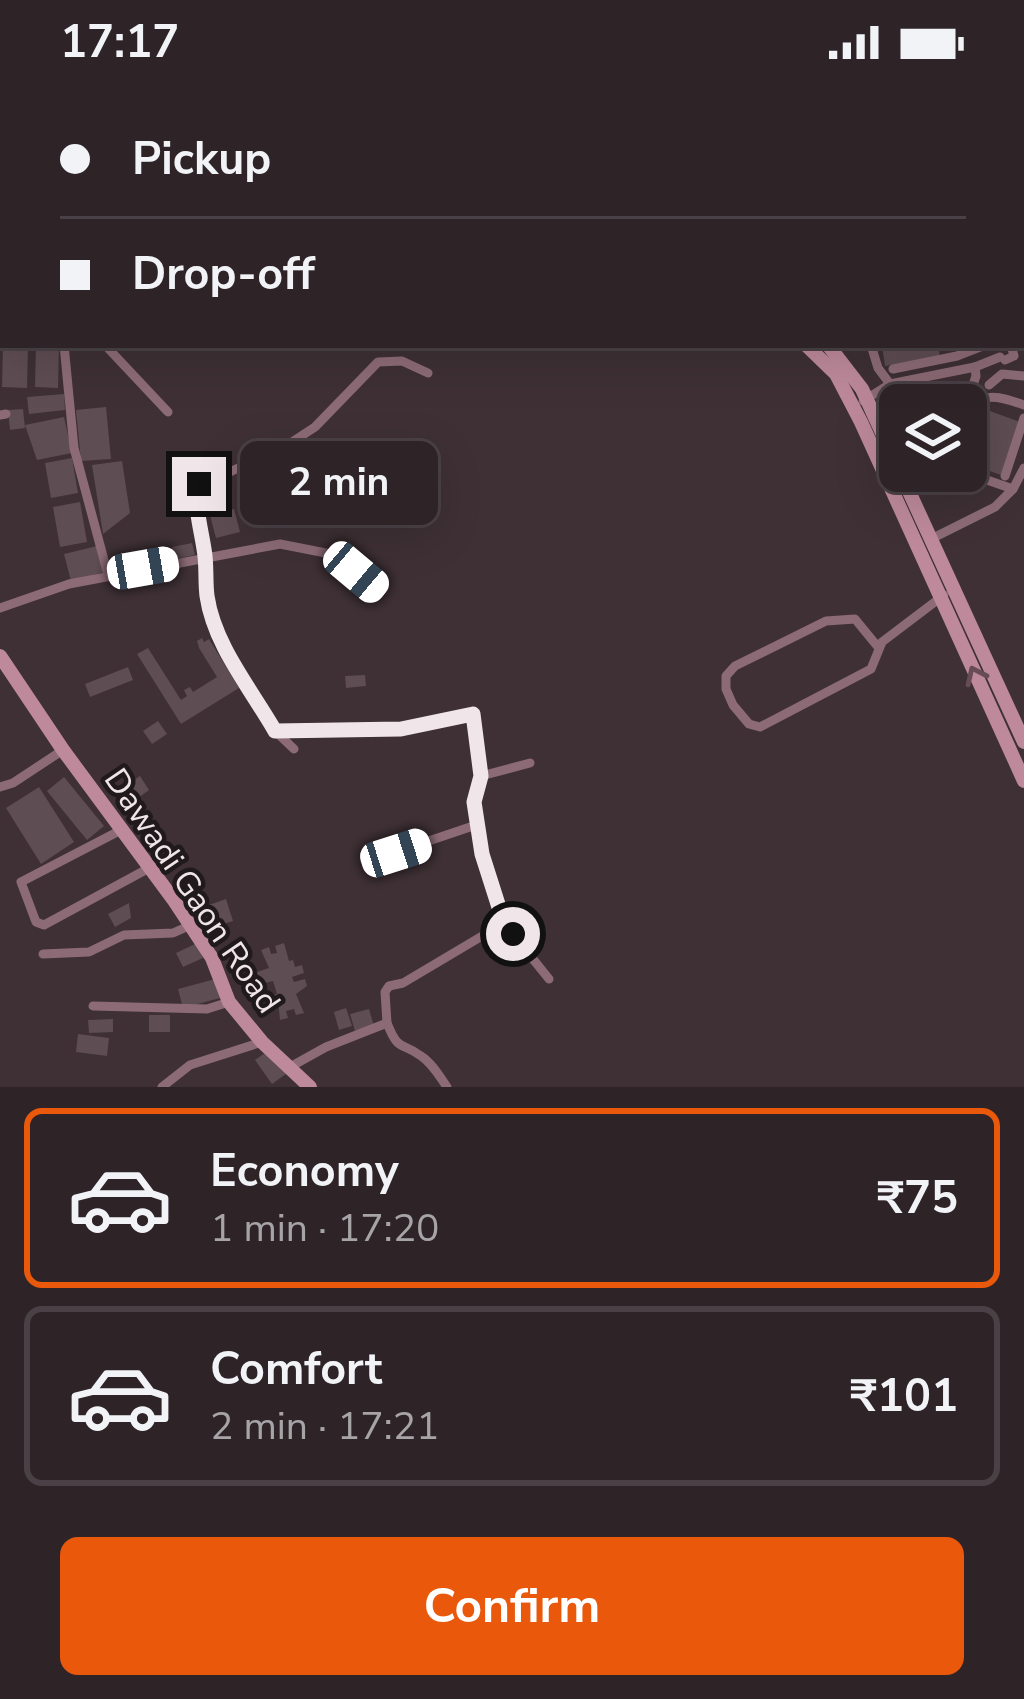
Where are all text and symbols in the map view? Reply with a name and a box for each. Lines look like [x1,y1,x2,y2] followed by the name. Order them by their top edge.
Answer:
[60,12,179,73] text: 17:17
[132,129,271,190] text: Pickup
[132,244,315,305] text: Drop-off
[879,384,987,492] map controls
[879,384,987,492] button: layers
[241,442,439,526] callout: 2 min
[289,456,389,509] text: 2 min
[172,457,226,511] route end
[317,535,395,609] car
[104,544,182,592] car
[966,666,989,687] one-way arrow
[93,760,291,1022] street label: Dawadi Gaon Road
[356,825,436,881] car
[486,907,540,961] route start
[210,1141,399,1202] text: Economy
[66,1144,174,1252] icon: car
[877,1168,958,1229] text: ₹75
[210,1202,439,1255] text: 1 min · 17:20
[210,1339,382,1400] text: Comfort
[66,1342,174,1450] icon: car
[850,1366,958,1427] text: ₹101
[210,1400,439,1453] text: 2 min · 17:21
[60,1537,964,1675] button: Confirm

